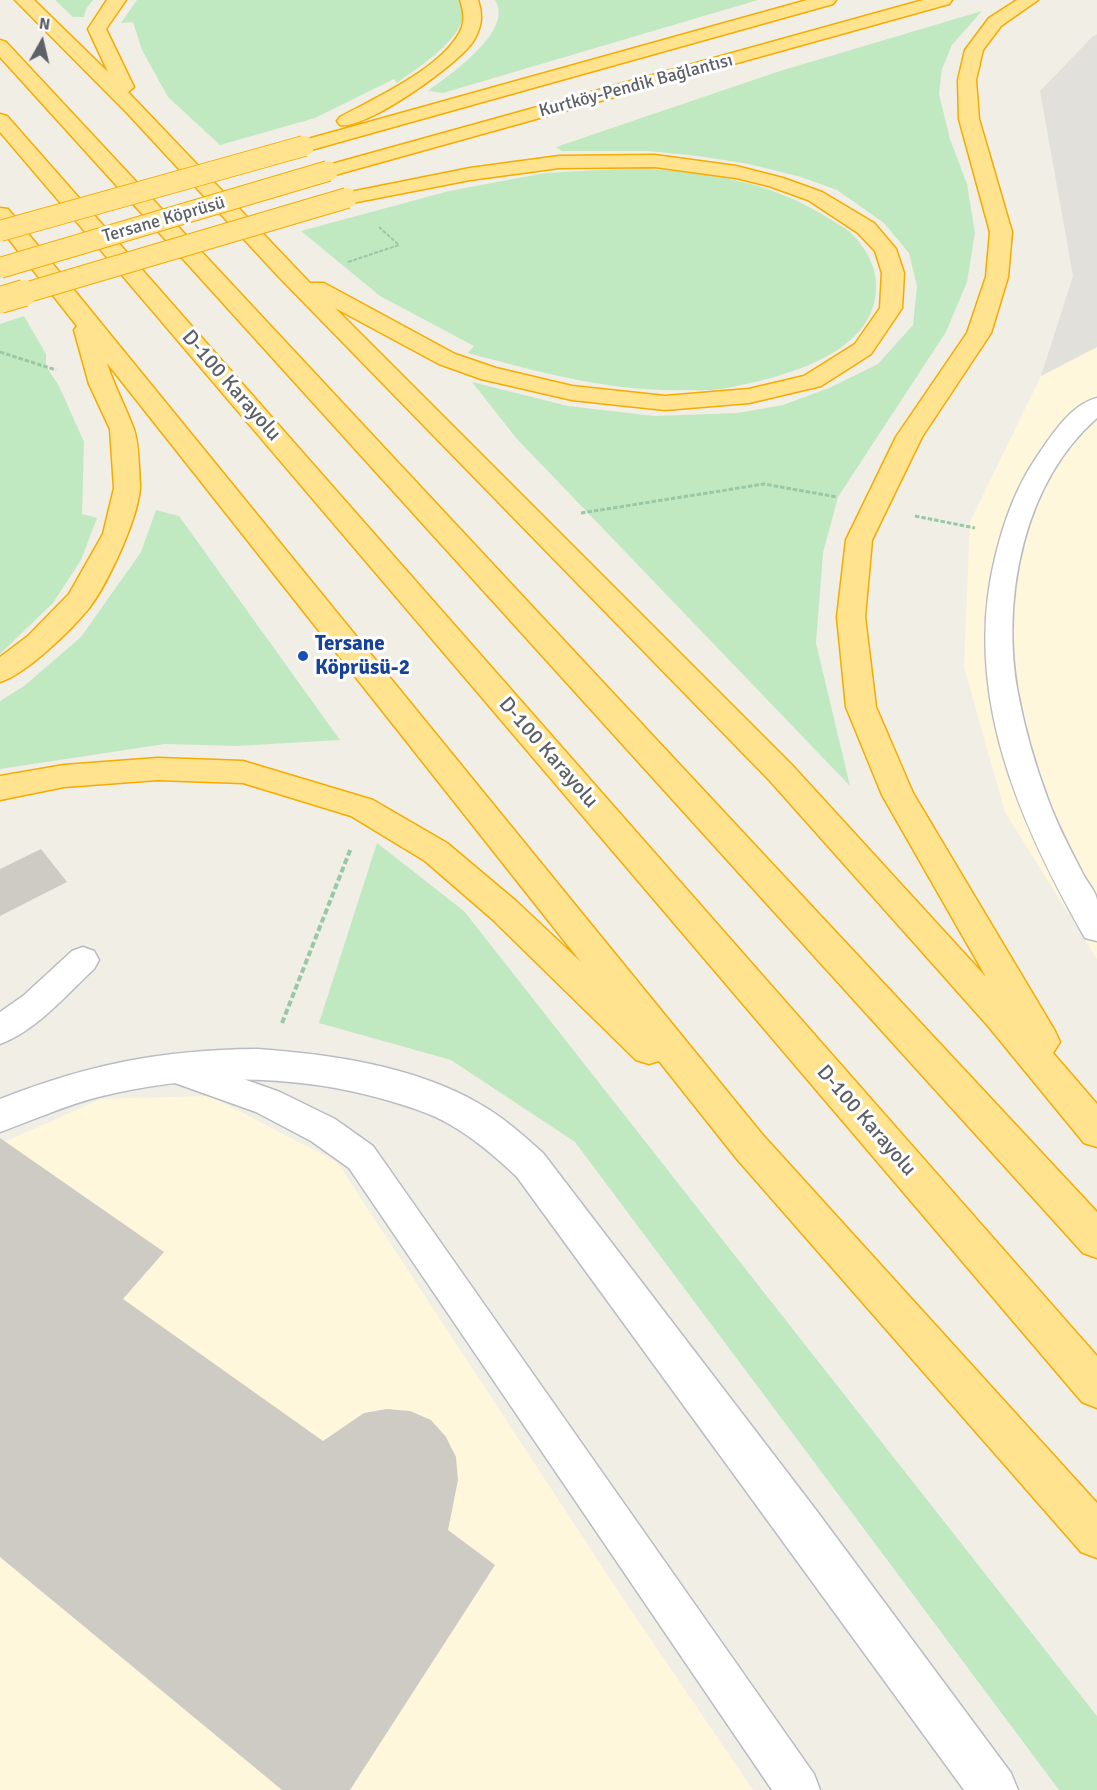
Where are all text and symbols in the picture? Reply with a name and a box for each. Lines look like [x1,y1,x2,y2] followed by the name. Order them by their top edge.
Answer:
[12,12,72,72] north arrow
[38,13,51,35] text: N
[537,50,735,122] street label: Kurtköy-Pendik Bağlantısı
[100,192,228,248] street label: Tersane Köprüsü
[176,325,286,447] street label: D-100 Karayolu
[315,631,410,681] place label: Tersane Köprüsü-2
[296,649,310,663] marker: Tersane Köprüsü-2
[493,692,603,814] street label: D-100 Karayolu
[811,1060,921,1182] street label: D-100 Karayolu

